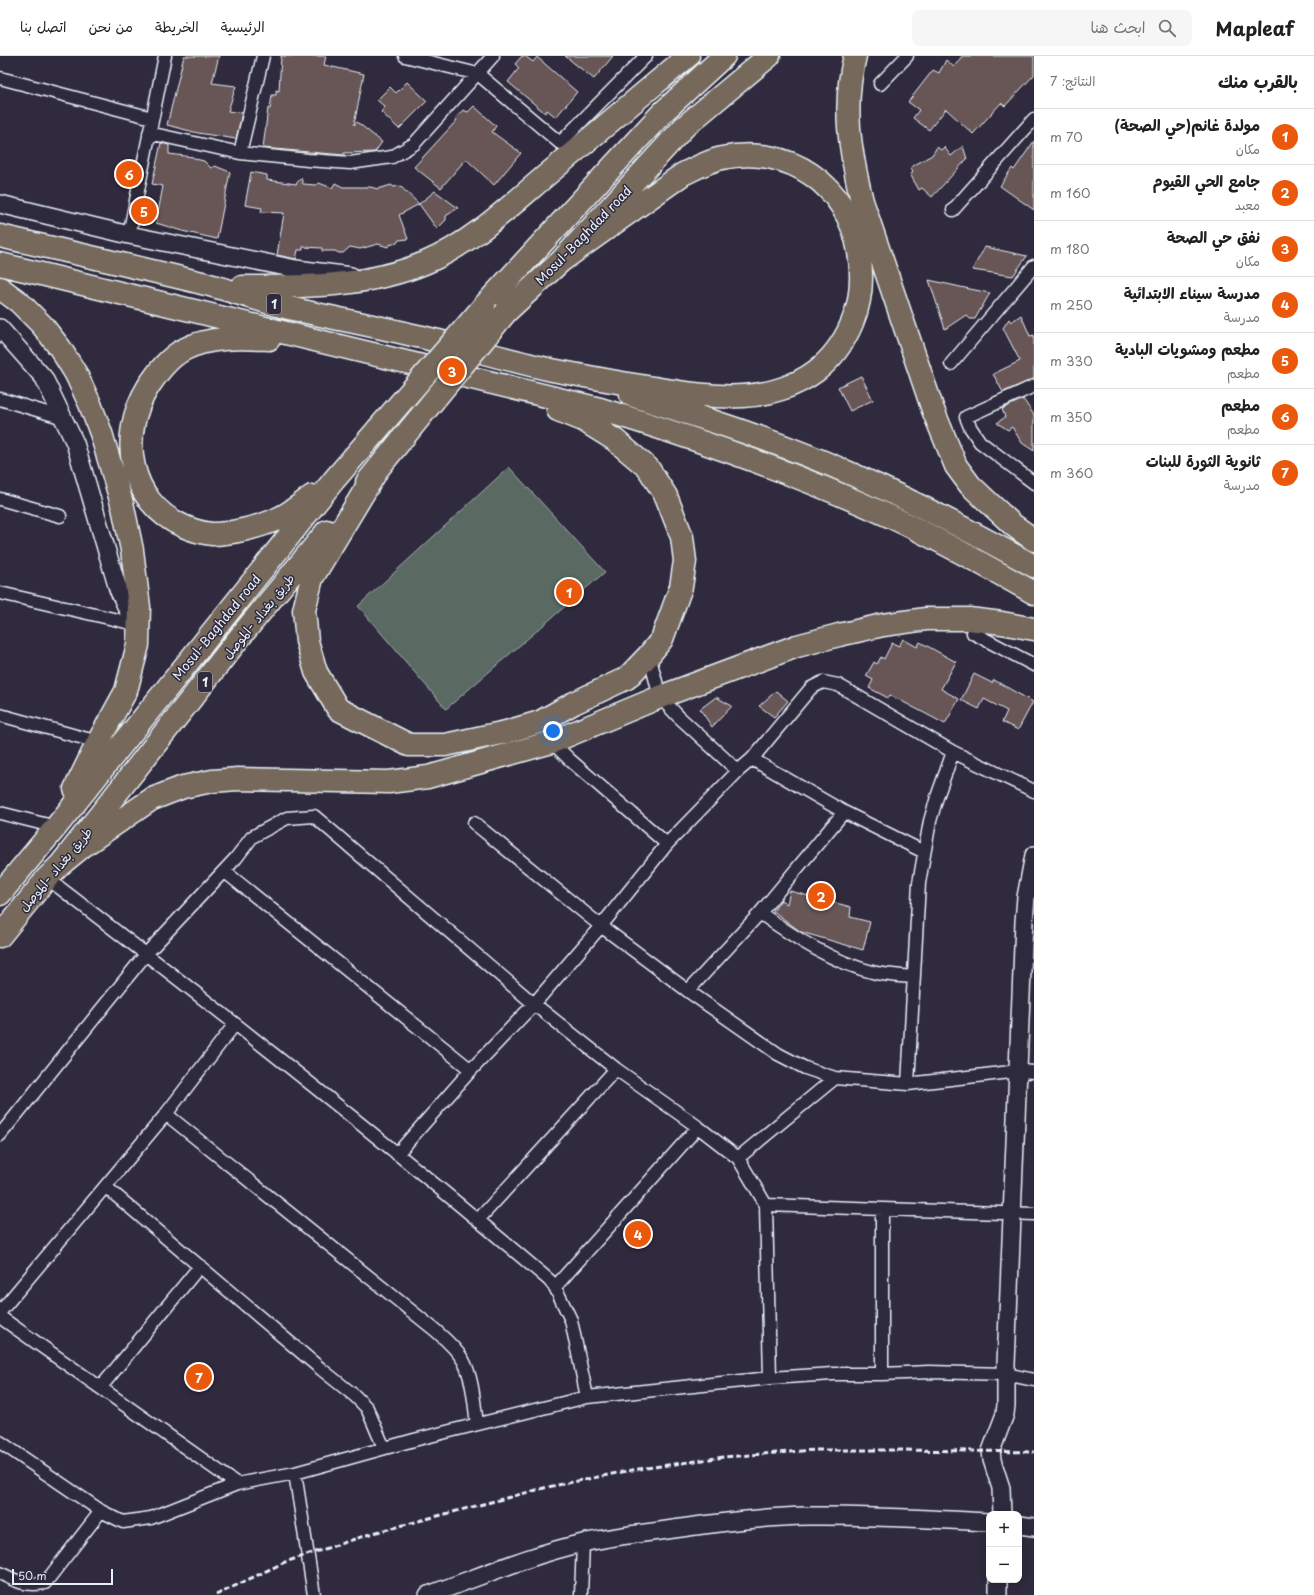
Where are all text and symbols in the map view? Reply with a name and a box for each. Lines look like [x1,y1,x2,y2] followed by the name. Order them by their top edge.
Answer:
[912,10,1192,46] search box
[1216,14,1294,42] text: Mapleaf
[1091,15,1146,38] text: ابحث هنا
[20,16,66,37] text: اتصل بنا
[88,16,133,37] text: من نحن
[155,16,199,37] text: الخريطة
[221,16,265,37] text: الرئيسية
[1156,17,1178,39] icon: search
[1218,68,1298,94] text: بالقرب منك
[1050,71,1095,90] text: النتائج: 7
[1114,113,1260,136] text: مولدة غانم(حي الصحة)
[1050,127,1083,146] text: 70 m
[1282,127,1288,146] text: 1
[1236,139,1260,158] text: مكان
[116,159,142,189] pin: 6
[1153,169,1260,192] text: جامع الحي القيوم
[530,181,636,289] street label: Mosul-Baghdad road
[1050,183,1091,202] text: 160 m
[1280,183,1290,202] text: 2
[1235,195,1260,214] text: معبد
[131,196,157,226] pin: 5
[1167,225,1260,248] text: نفق حي الصحة
[1050,239,1090,258] text: 180 m
[1281,239,1289,258] text: 3
[1236,251,1260,270] text: مكان
[1124,281,1260,304] text: مدرسة سيناء الابتدائية
[267,294,281,314] road number: 1
[1050,295,1093,314] text: 250 m
[1281,295,1289,314] text: 4
[1224,307,1260,326] text: مدرسة
[1115,337,1260,360] text: مطعم ومشويات البادية
[1050,351,1093,370] text: 330 m
[1281,351,1289,370] text: 5
[439,356,465,386] pin: 3
[1227,363,1260,382] text: مطعم
[1221,393,1260,416] text: مطعم
[1050,407,1092,426] text: 350 m
[1280,407,1290,426] text: 6
[1227,419,1260,438] text: مطعم
[1146,449,1260,472] text: ثانوية الثورة للبنات
[1050,463,1093,482] text: 360 m
[1281,463,1289,482] text: 7
[1224,475,1260,494] text: مدرسة
[218,569,298,663] street label: طريق بغداد -الموصل
[167,570,265,684] street label: Mosul-Baghdad road
[556,577,582,607] pin: 1
[198,672,212,692] road number: 1
[543,721,563,741] your location
[14,823,96,915] street label: طريق بغداد -الموصل
[808,881,834,911] pin: 2
[625,1219,651,1249] pin: 4
[186,1362,212,1392] pin: 7
[986,1511,1022,1583] map controls
[986,1511,1022,1547] button: +
[986,1547,1022,1583] button: −
[12,1567,113,1586] scale bar
[18,1567,47,1584] text: 50 m

